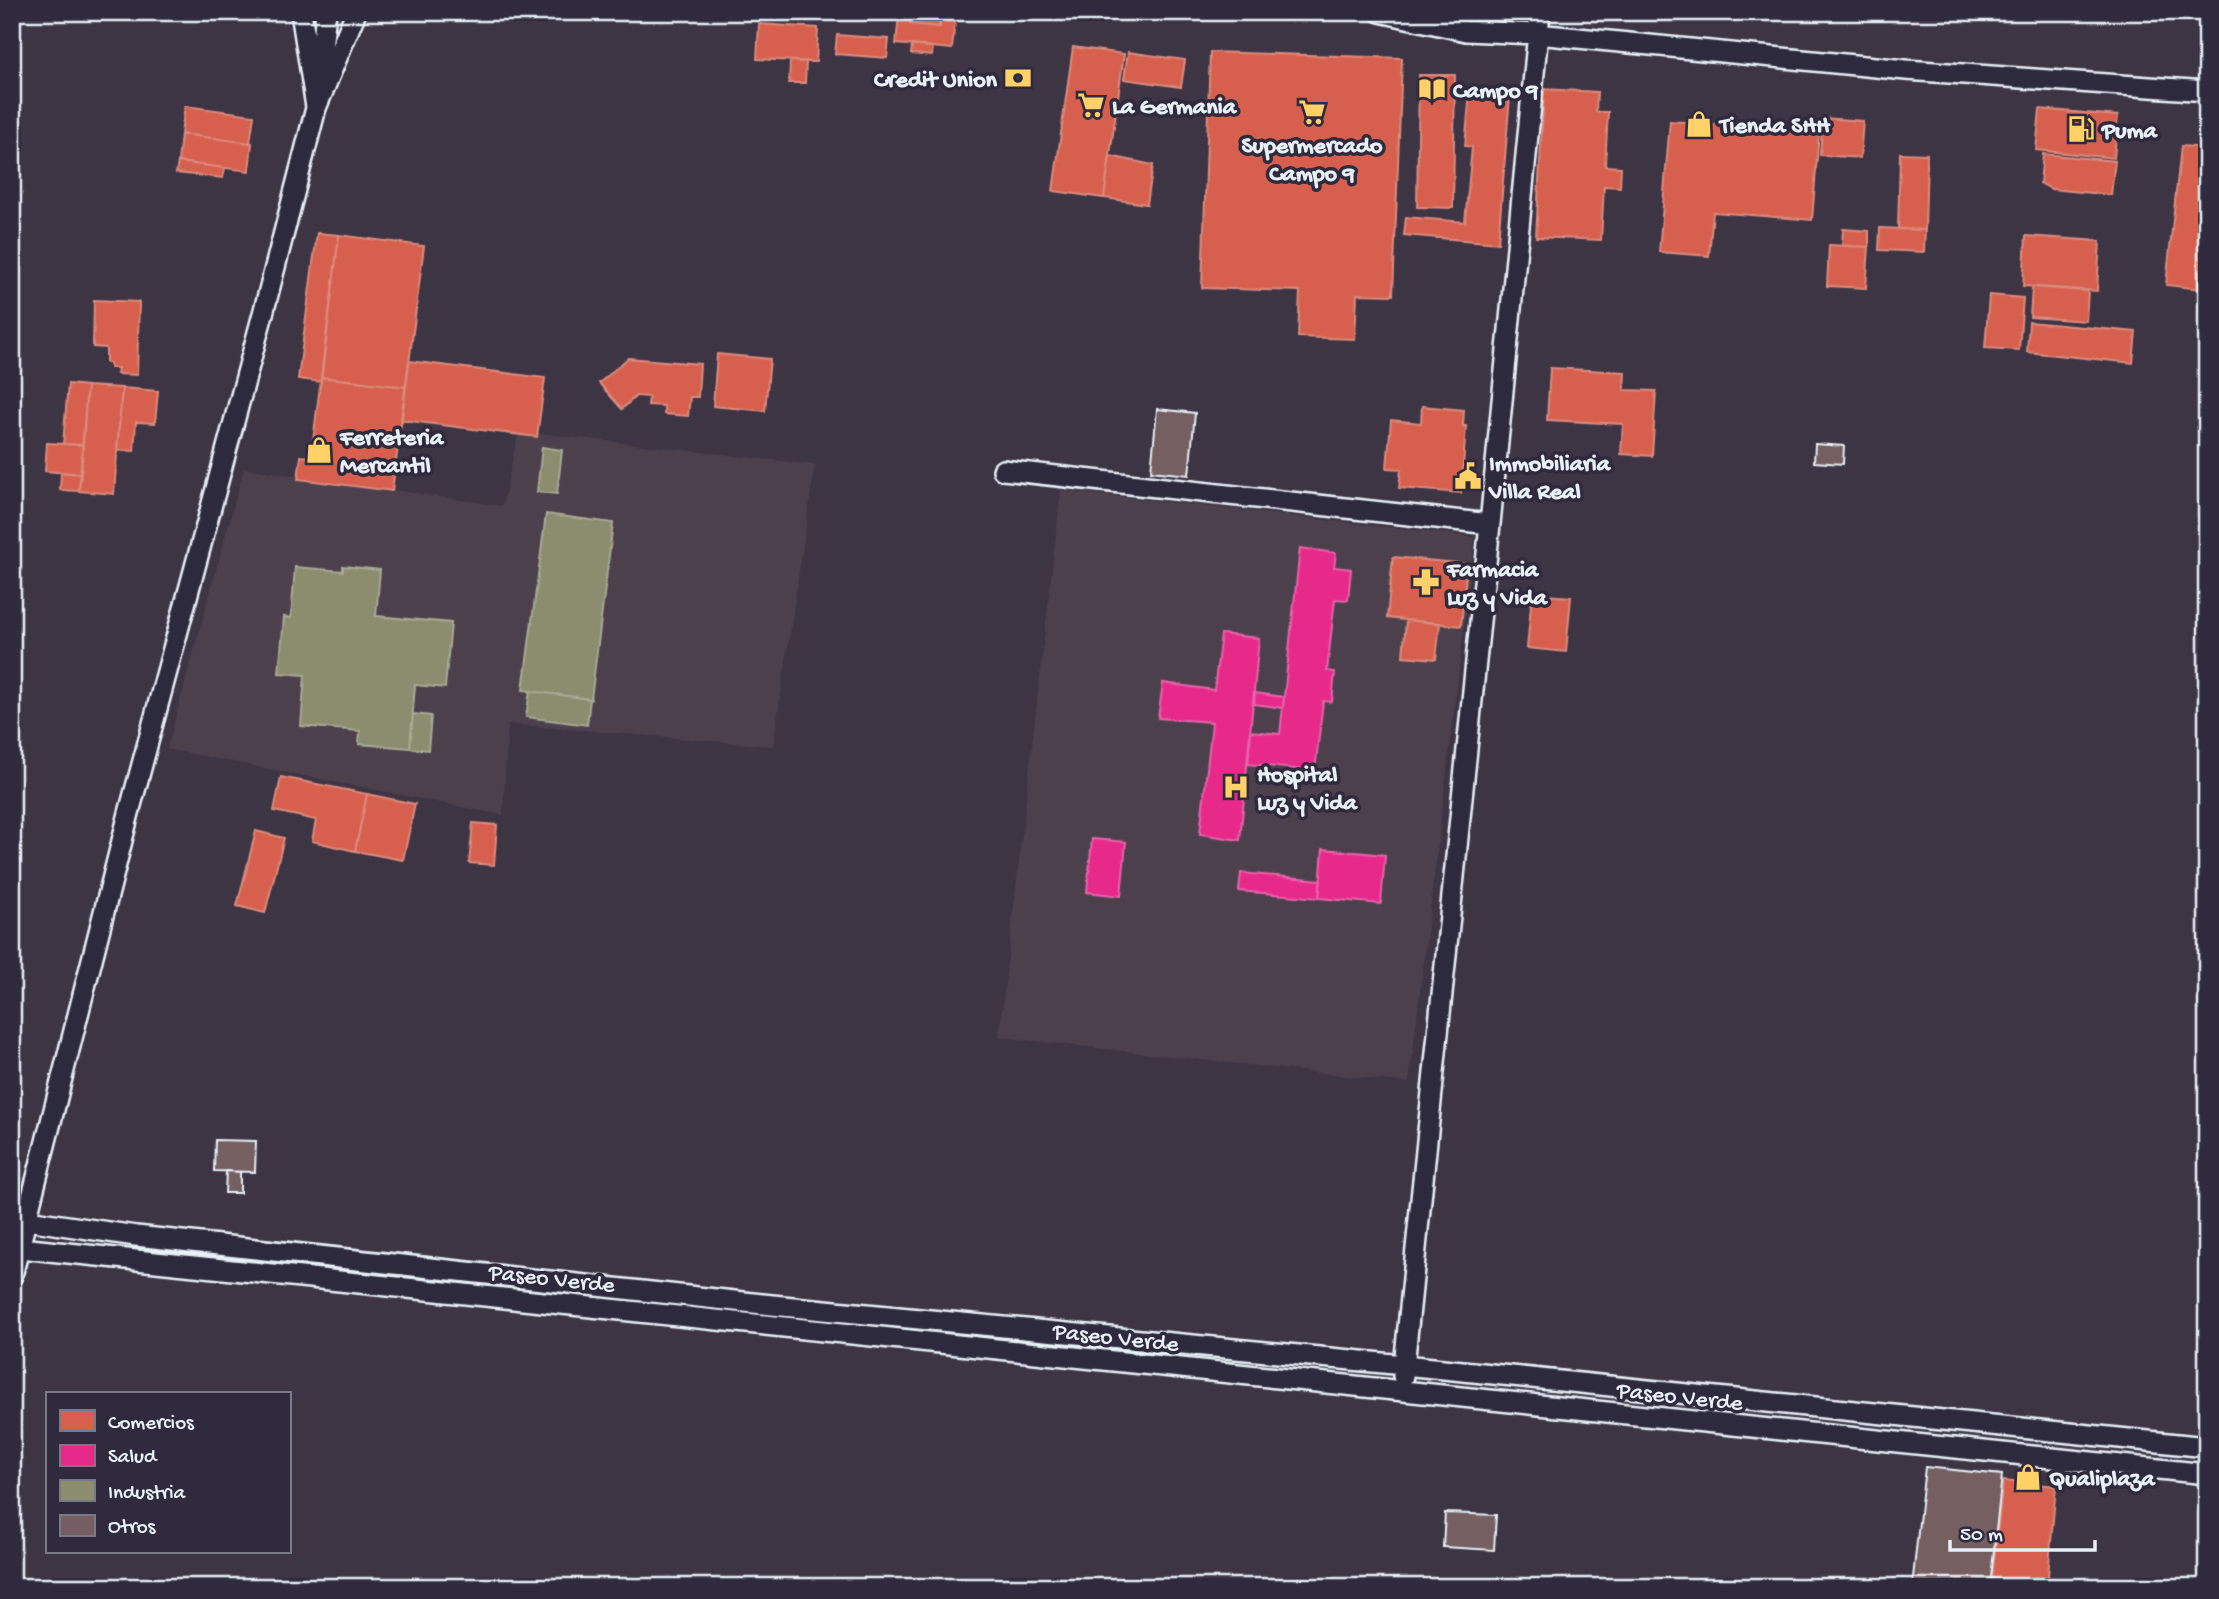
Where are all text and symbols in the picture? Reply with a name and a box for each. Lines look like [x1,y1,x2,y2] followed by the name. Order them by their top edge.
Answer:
[1003,63,1033,93] bank icon: Credit Union
[874,67,998,96] place label: Credit Union
[1417,74,1447,104] library icon: Campo 9
[1453,78,1538,107] place label: Campo 9
[1076,90,1106,120] supermarket icon: La Germania
[1112,94,1238,123] place label: La Germania
[1297,97,1327,127] supermarket icon: Supermercado Campo 9
[1684,109,1714,139] shop icon: Tienda SHH
[1718,113,1831,142] place label: Tienda SHH
[2066,114,2096,144] fuel station icon: Puma
[2100,118,2159,147] place label: Puma
[1241,133,1383,190] place label: Supermercado Campo 9
[339,425,445,482] place label: Ferreteria Mercantil
[304,435,334,465] shop icon: Ferreteria Mercantil
[1488,451,1612,508] place label: Immobiliaria Villa Real
[1453,461,1483,491] public building icon: Immobiliaria Villa Real
[1446,557,1548,614] place label: Farmacia Luz y Vida
[1411,567,1441,597] pharmacy icon: Farmacia Luz y Vida
[1257,762,1358,819] place label: Hospital Luz y Vida
[1221,772,1251,802] hospital icon: Hospital Luz y Vida
[486,1259,617,1302] street label: Paseo Verde
[1050,1318,1181,1361] street label: Paseo Verde
[1614,1377,1745,1420] street label: Paseo Verde
[46,1392,290,1554] legend
[108,1412,195,1437] text: Comercios
[108,1446,158,1471] text: Salud
[2013,1462,2043,1492] shop icon: Qualiplaza
[2049,1466,2156,1495] place label: Qualiplaza
[108,1482,186,1507] text: Industria
[1950,1508,2095,1552] scale bar
[108,1516,157,1541] text: Otros
[1960,1524,2003,1549] text: 50 m

